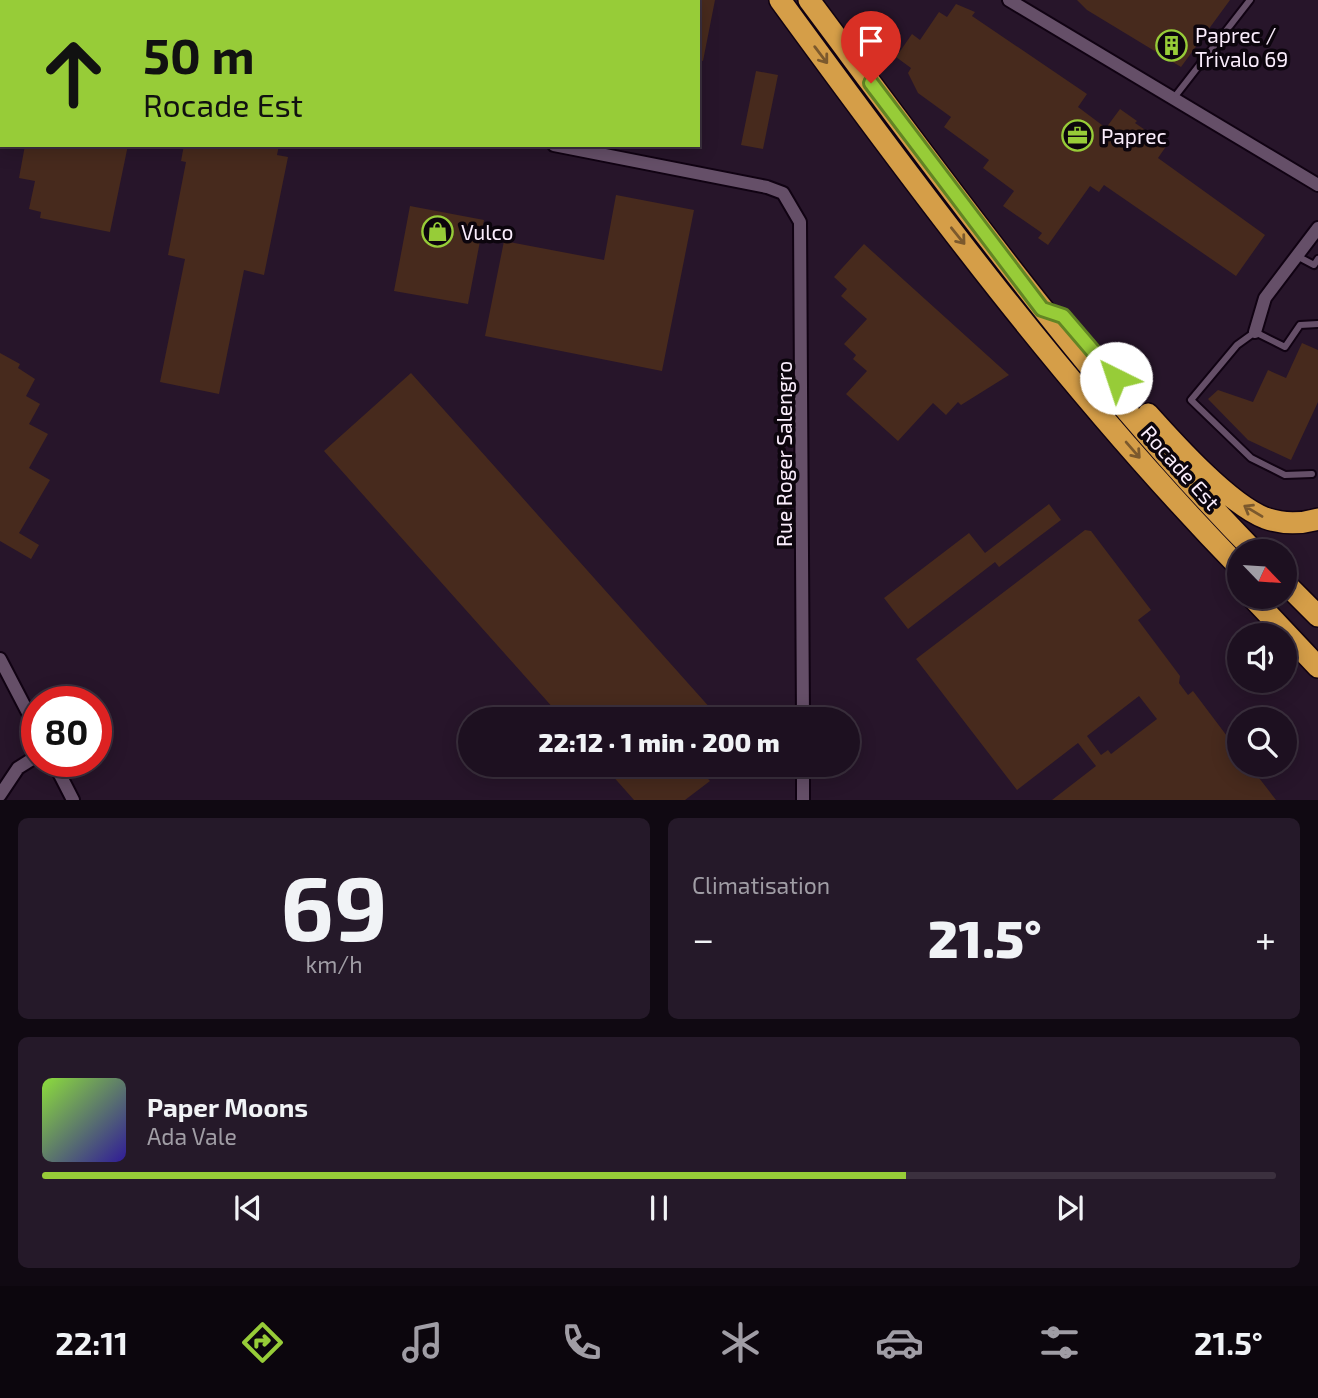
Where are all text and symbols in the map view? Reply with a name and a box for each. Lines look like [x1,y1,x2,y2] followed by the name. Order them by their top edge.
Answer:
[841,11,901,83] pin
[852,22,890,60] icon: arrive
[1195,22,1288,71] place label: Paprec / Trivalo 69
[143,25,255,84] text: 50 m
[28,28,119,119] icon: ahead
[1155,29,1189,63] building icon: Paprec / Trivalo 69
[813,45,828,64] one-way arrow
[143,85,303,123] text: Rocade Est
[1061,118,1095,152] office icon: Paprec
[1101,123,1167,148] place label: Paprec
[421,214,455,248] shop icon: Vulco
[461,219,514,244] place label: Vulco
[950,227,966,245] one-way arrow
[1079,341,1153,415] position arrow
[771,361,796,547] street label: Rue Roger Salengro
[1137,420,1225,514] street label: Rocade Est
[1125,441,1141,459] one-way arrow
[1243,503,1263,517] one-way arrow
[1227,539,1297,609] north arrow
[1227,539,1297,777] map controls
[1227,623,1297,693] button: sound
[21,686,112,777] speed limit sign: 80
[1227,707,1297,777] button: search
[538,726,780,757] text: 22:12 · 1 min · 200 m
[280,850,388,959] text: 69
[692,871,830,899] text: Climatisation
[928,906,1042,968] text: 21.5°
[692,915,714,961] text: −
[1255,915,1276,961] text: +
[305,950,363,978] text: km/h
[147,1091,308,1122] text: Paper Moons
[147,1122,237,1150] text: Ada Vale
[229,1189,267,1227] icon: previous
[640,1189,678,1227] icon: pause
[1051,1189,1089,1227] icon: next
[238,1318,287,1367] icon: directions
[398,1318,447,1367] icon: music
[557,1318,606,1367] icon: phone
[716,1318,765,1367] icon: climate
[875,1318,924,1367] icon: car
[1035,1318,1084,1367] icon: filters
[55,1323,128,1361] text: 22:11
[1194,1323,1263,1361] text: 21.5°

